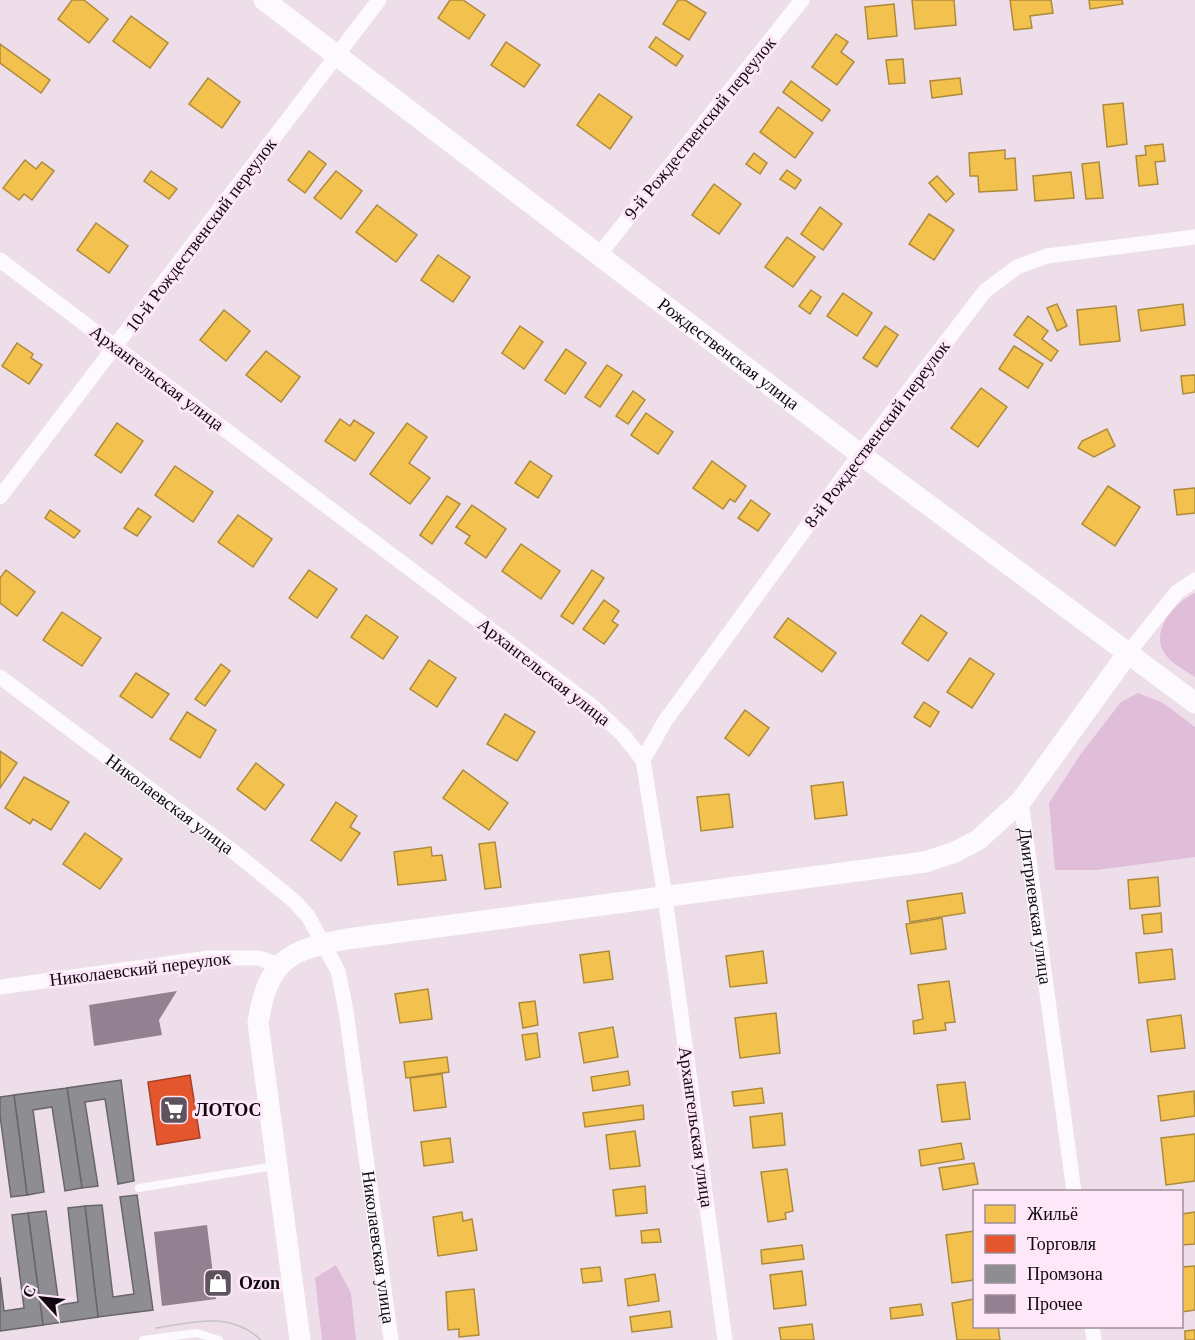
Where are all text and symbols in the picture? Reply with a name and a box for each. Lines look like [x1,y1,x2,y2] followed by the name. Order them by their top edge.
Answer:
[620,33,780,223] street label: 9-й Рождественский переулок
[121,134,281,336] street label: 10-й Рождественский переулок
[654,294,803,414] street label: Рождественская улица
[86,321,228,435] street label: Архангельская улица
[800,336,954,531] street label: 8-й Рождественский переулок
[474,614,614,730] street label: Архангельская улица
[102,750,238,858] street label: Николаевская улица
[1015,826,1056,986] street label: Дмитриевская улица
[48,948,232,990] street label: Николаевский переулок
[675,1045,717,1209] street label: Архангельская улица
[158,1094,190,1126] supermarket icon: ЛОТОС
[195,1100,261,1120] place label: ЛОТОС
[358,1169,399,1325] street label: Николаевская улица
[973,1190,1183,1328] legend
[1027,1204,1078,1224] text: Жильё
[1027,1234,1096,1254] text: Торговля
[1027,1264,1103,1284] text: Промзона
[202,1267,234,1299] shop icon: Ozon
[12,1268,72,1328] north arrow
[239,1273,280,1293] place label: Ozon
[19,1282,39,1300] text: С
[1027,1294,1083,1314] text: Прочее

